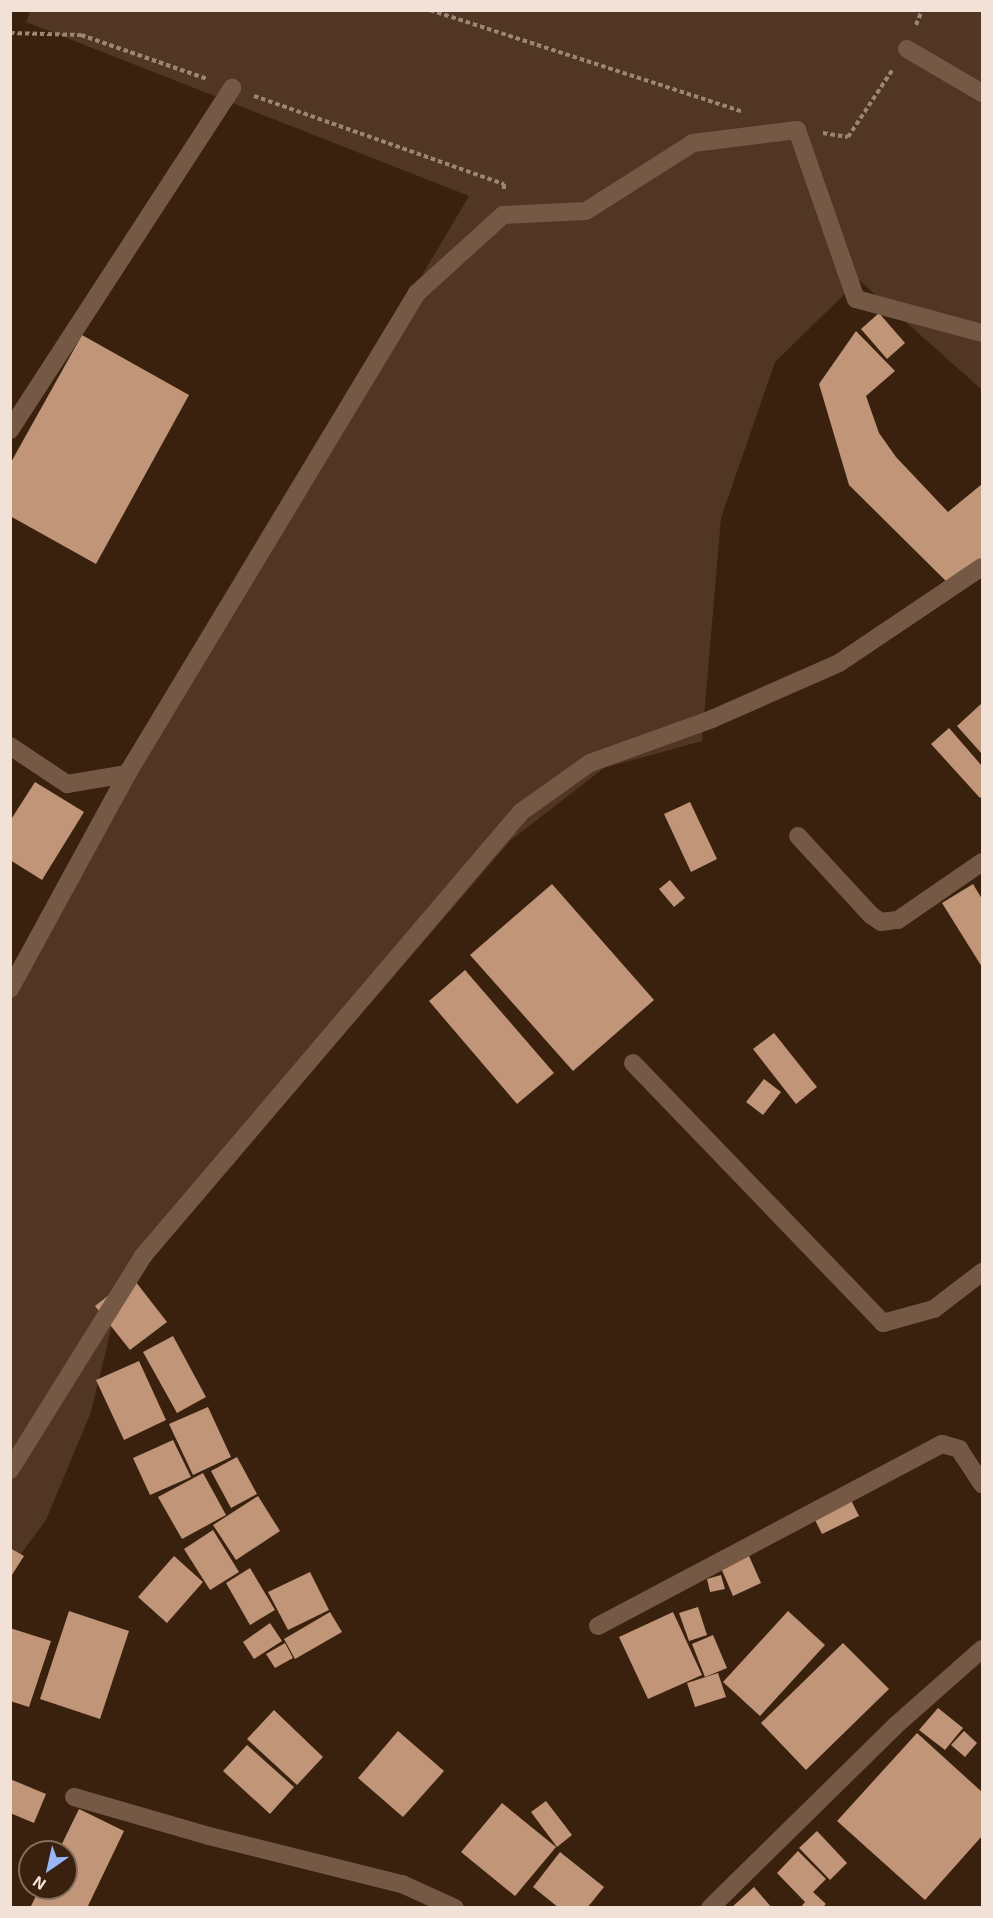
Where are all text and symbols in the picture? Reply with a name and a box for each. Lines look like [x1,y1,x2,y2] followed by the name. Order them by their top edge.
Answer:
[18,1840,78,1900] north arrow
[29,1873,49,1895] text: N

